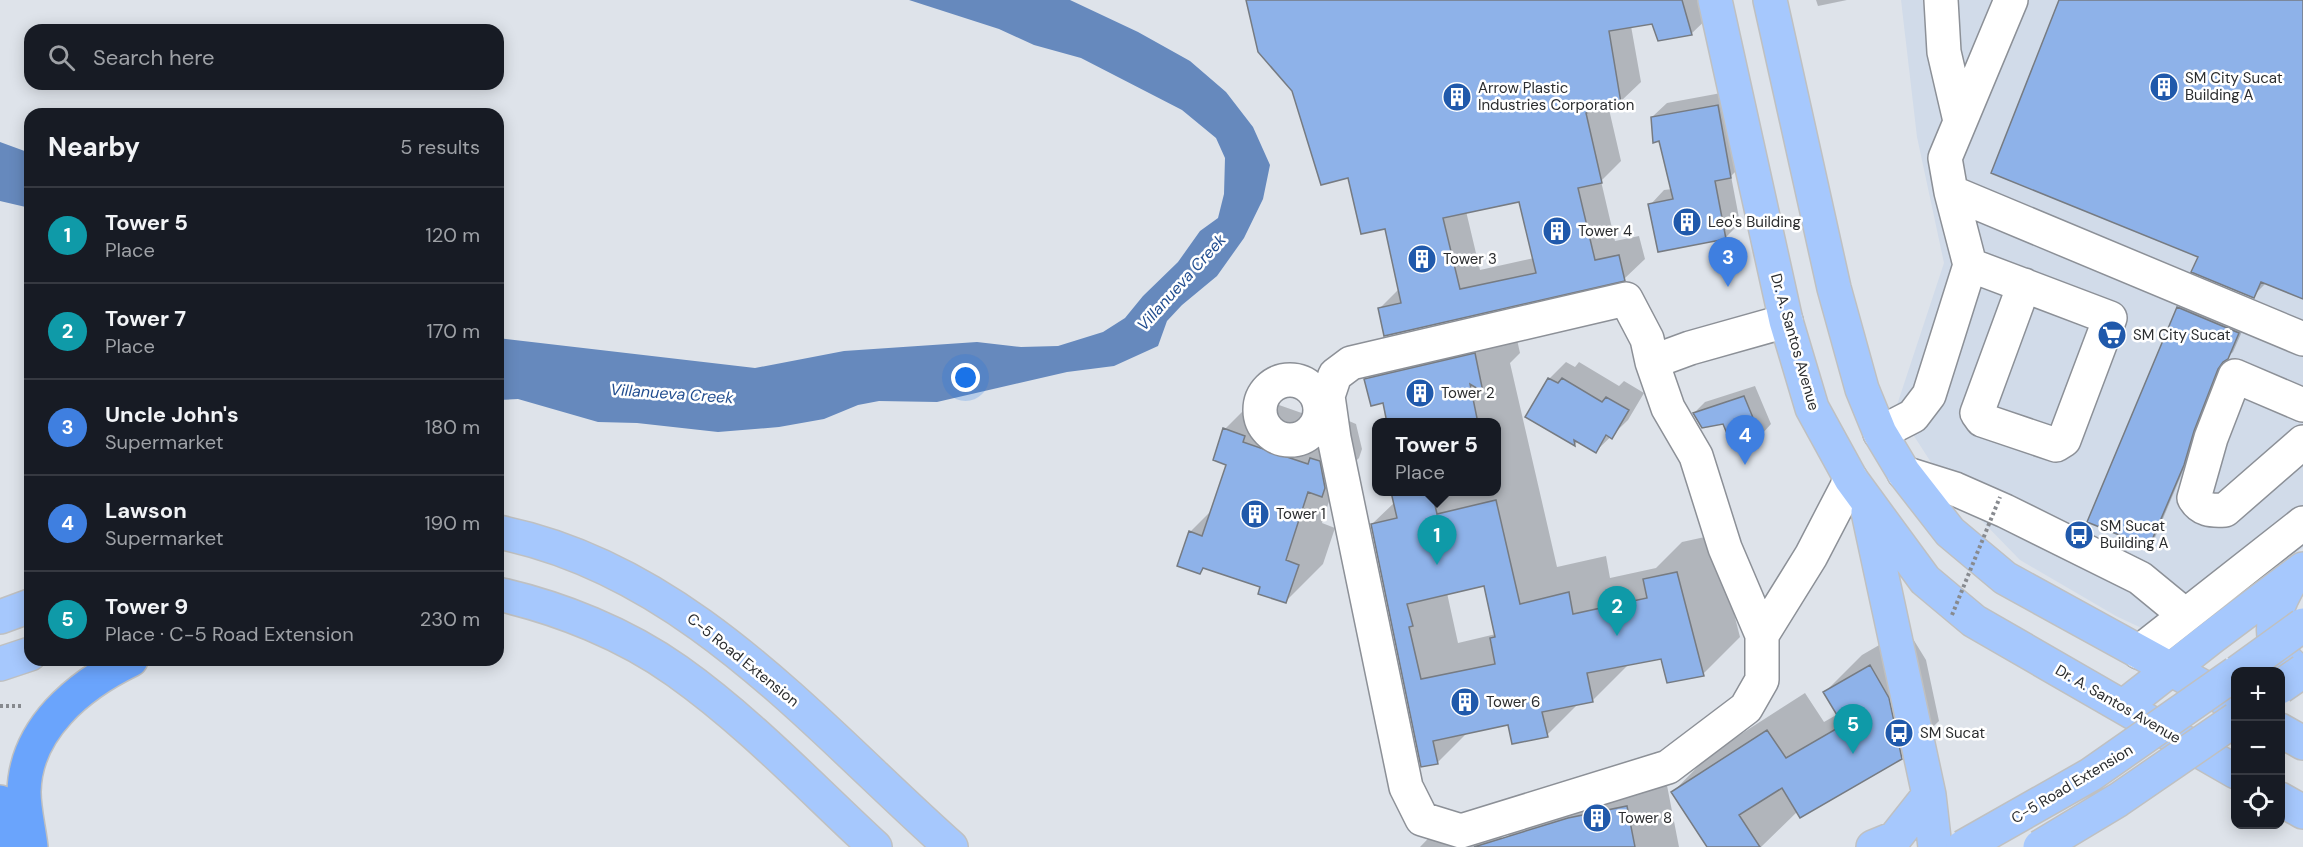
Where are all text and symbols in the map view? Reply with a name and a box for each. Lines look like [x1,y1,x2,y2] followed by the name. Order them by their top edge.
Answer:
[24,24,504,90] search box
[45,41,78,74] icon: search
[93,43,214,72] text: Search here
[2185,68,2283,105] place label: SM City Sucat Building A
[2148,71,2180,103] building icon: SM City Sucat Building A
[1478,78,1634,115] place label: Arrow Plastic Industries Corporation
[1441,81,1473,113] building icon: Arrow Plastic Industries Corporation
[48,130,140,164] text: Nearby
[400,134,480,160] text: 5 results
[1671,206,1703,238] building icon: Leo's Building
[105,208,188,237] text: Tower 5
[1708,212,1801,232] place label: Leo's Building
[1541,215,1573,247] building icon: Tower 4
[1578,221,1632,241] place label: Tower 4
[64,222,71,248] text: 1
[426,222,480,248] text: 120 m
[1132,229,1231,335] water label: Villanueva Creek
[105,237,155,263] text: Place
[1708,238,1748,287] pin: 3
[1406,243,1438,275] building icon: Tower 3
[1443,249,1497,269] place label: Tower 3
[1766,271,1824,413] street label: Dr. A. Santos Avenue
[105,304,186,333] text: Tower 7
[62,318,73,344] text: 2
[427,318,480,344] text: 170 m
[2096,319,2128,351] supermarket icon: SM City Sucat
[2133,325,2231,345] place label: SM City Sucat
[105,333,155,359] text: Place
[951,363,980,392] your location
[1404,377,1436,409] building icon: Tower 2
[610,379,735,408] water label: Villanueva Creek
[1441,383,1495,403] place label: Tower 2
[105,400,239,429] text: Uncle John's
[61,414,74,440] text: 3
[425,414,480,440] text: 180 m
[1726,416,1764,465] pin: 4
[1372,418,1501,496] popup
[105,429,224,455] text: Supermarket
[1395,430,1478,459] text: Tower 5
[1395,459,1445,485] text: Place
[105,496,187,525] text: Lawson
[1239,498,1271,530] building icon: Tower 1
[1276,504,1326,524] place label: Tower 1
[61,510,74,536] text: 4
[424,510,480,536] text: 190 m
[1418,516,1456,565] pin: 1
[2100,516,2169,553] place label: SM Sucat Building A
[2063,519,2095,551] bus stop icon: SM Sucat Building A
[105,525,224,551] text: Supermarket
[1598,586,1636,636] pin: 2
[105,592,188,621] text: Tower 9
[61,606,74,632] text: 5
[420,606,480,632] text: 230 m
[683,609,803,711] street label: C-5 Road Extension
[105,621,354,647] text: Place · C-5 Road Extension
[2052,660,2184,748] street label: Dr. A. Santos Avenue
[2231,667,2285,829] map controls
[2231,667,2285,721] button: +
[1449,686,1481,718] building icon: Tower 6
[1486,692,1540,712] place label: Tower 6
[1834,704,1872,754] pin: 5
[1883,717,1915,749] bus stop icon: SM Sucat
[2231,721,2285,775] button: −
[1920,723,1985,743] place label: SM Sucat
[2008,740,2136,828] street label: C-5 Road Extension
[2231,775,2285,829] button: locate
[1581,802,1613,834] building icon: Tower 8
[1618,808,1672,828] place label: Tower 8

